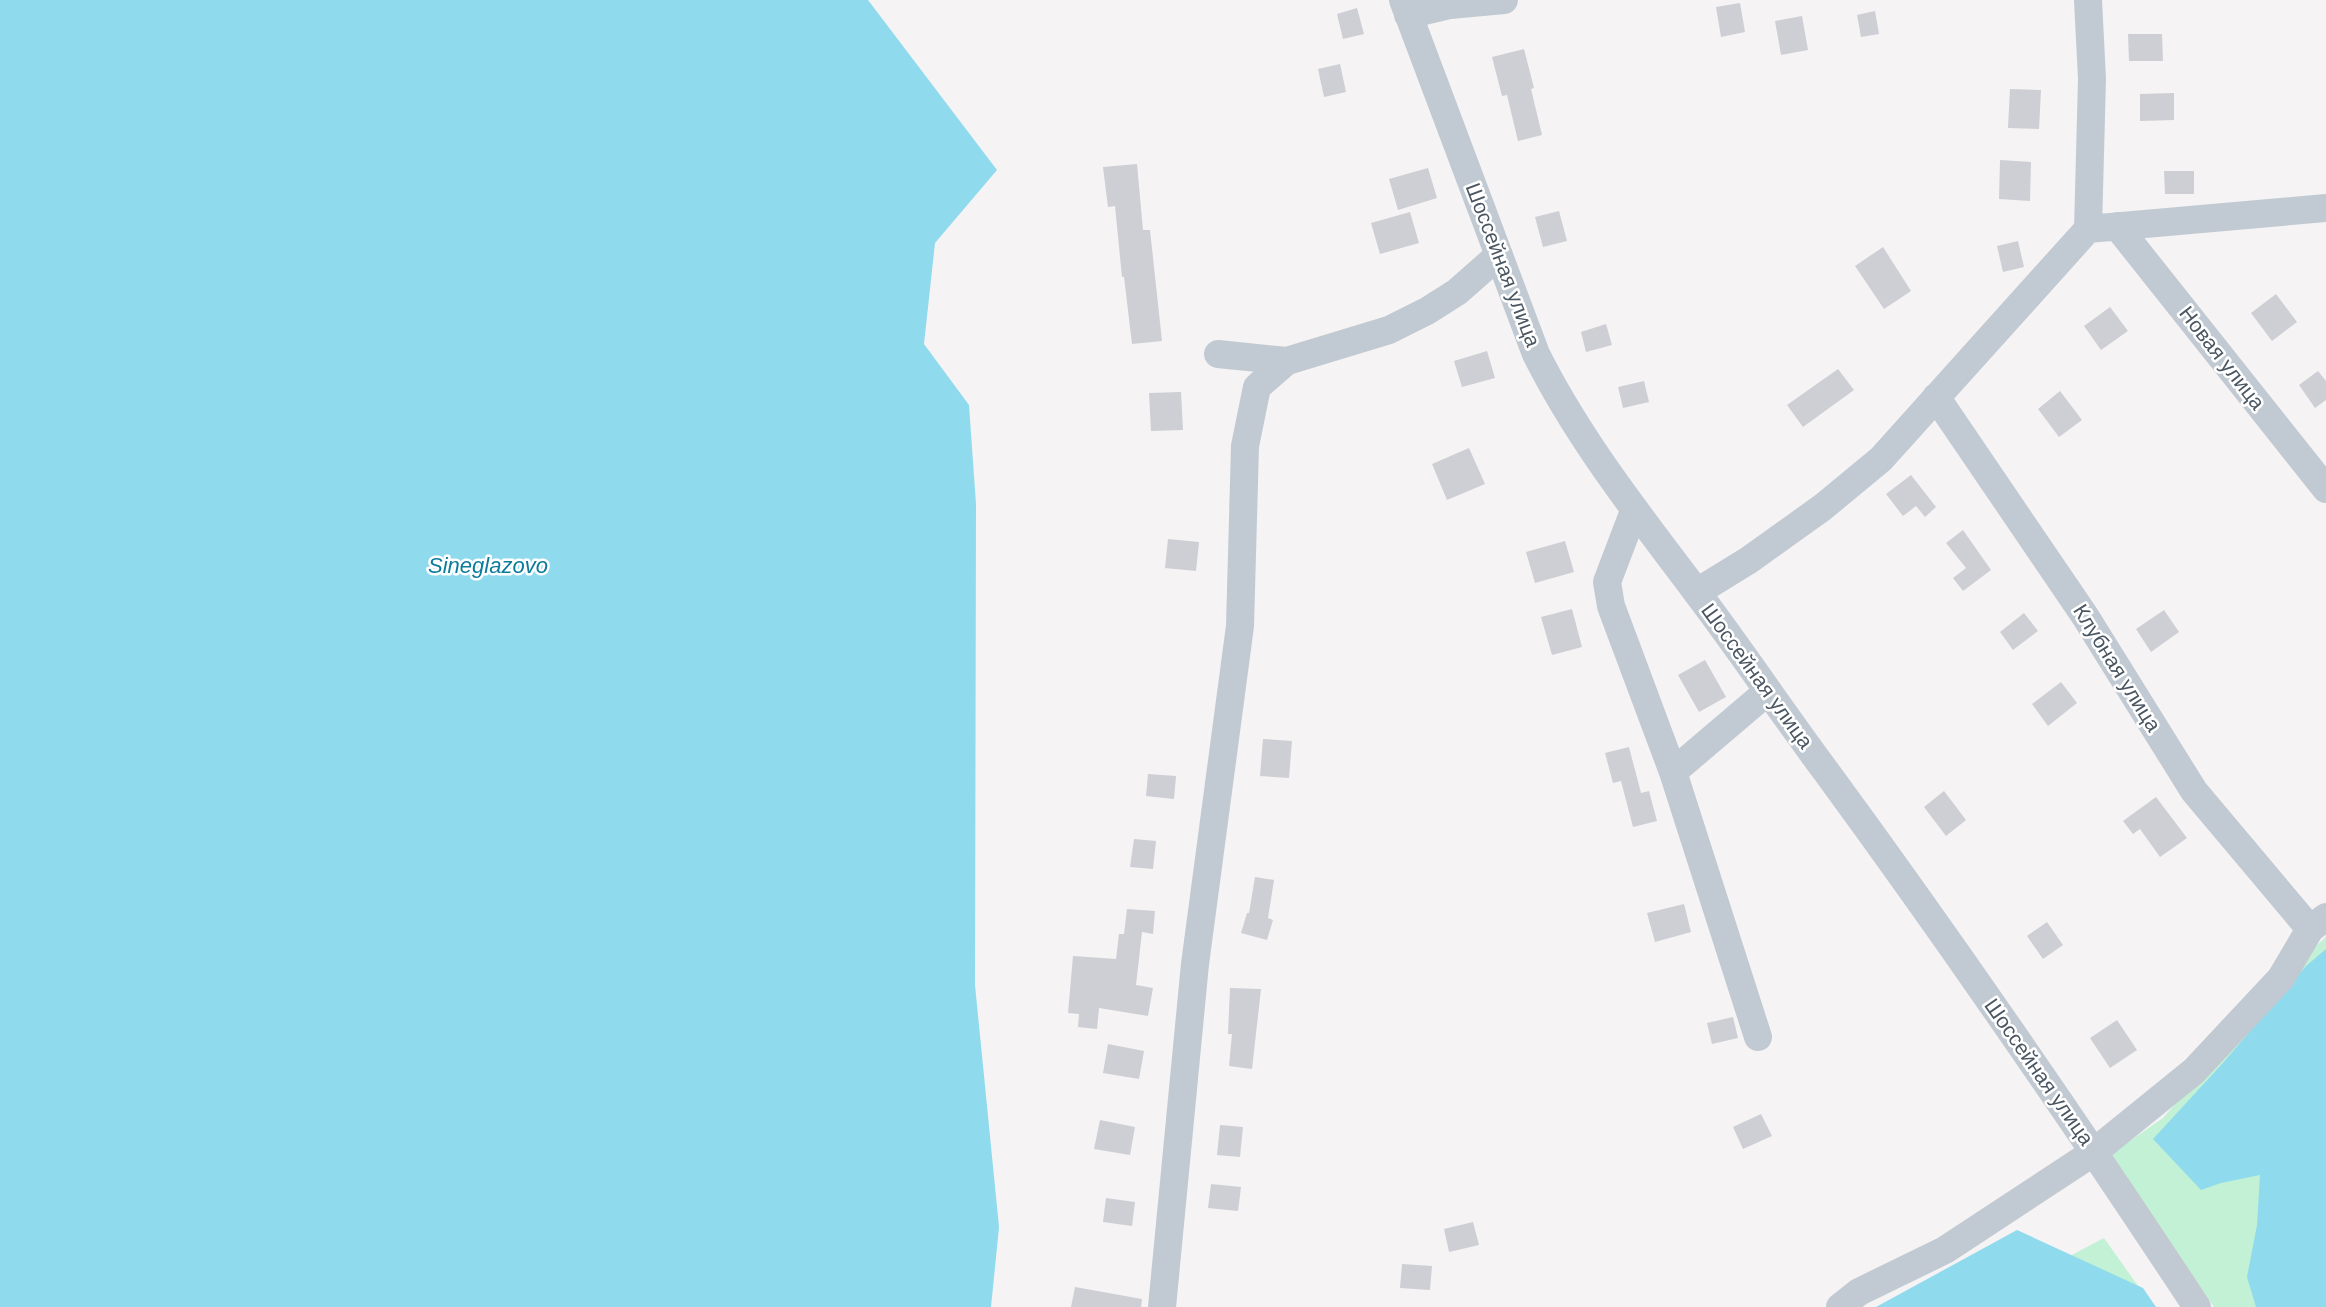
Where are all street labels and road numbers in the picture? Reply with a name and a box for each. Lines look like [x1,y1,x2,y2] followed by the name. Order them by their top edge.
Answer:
[1462,180,1545,350] street label: Шоссейная улица
[2175,302,2270,414] street label: Новая улица
[1697,599,1818,753] street label: Шоссейная улица
[2069,600,2166,736] street label: Клубная улица
[1980,994,2099,1150] street label: Шоссейная улица

